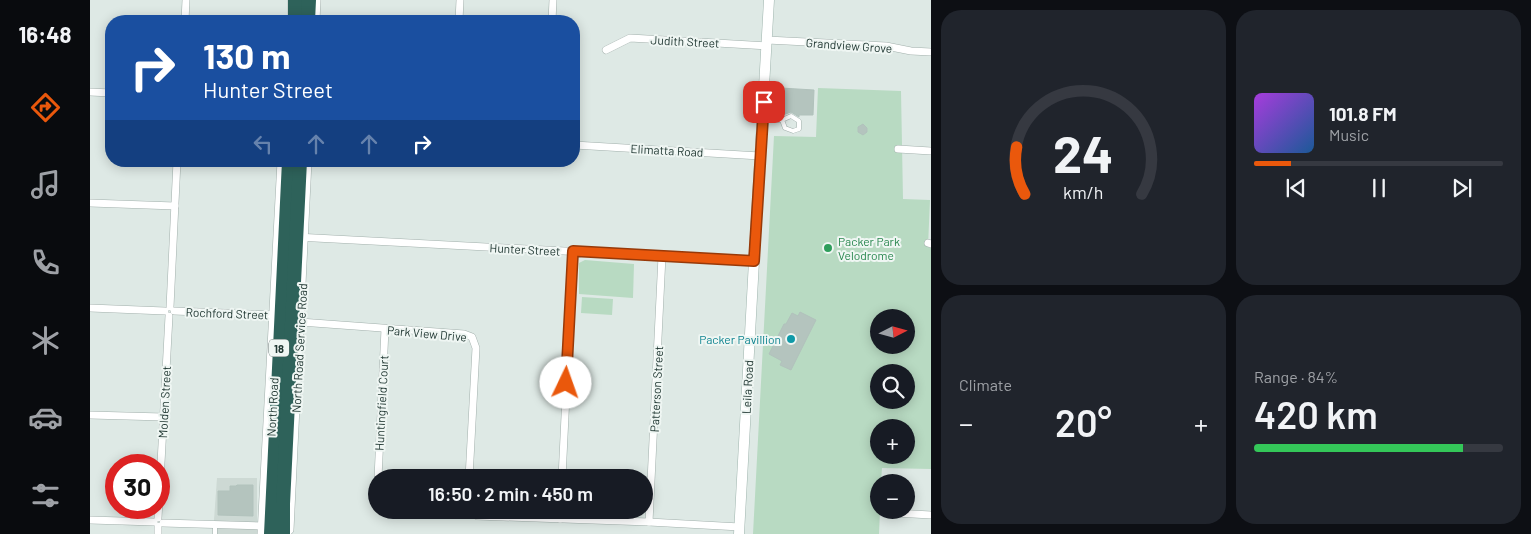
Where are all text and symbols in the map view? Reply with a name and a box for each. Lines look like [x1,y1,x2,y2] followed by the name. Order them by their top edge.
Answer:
[19,21,71,47] text: 16:48
[650,32,720,50] street label: Judith Street
[203,34,290,76] text: 130 m
[120,35,185,100] icon: right
[805,35,893,55] street label: Grandview Grove
[203,76,333,102] text: Hunter Street
[743,81,785,123] pin
[750,88,778,116] icon: arrive
[28,90,63,125] icon: directions
[1329,102,1397,125] text: 101.8 FM
[1053,121,1114,183] text: 24
[1329,125,1369,144] text: Music
[249,130,277,158] icon: left
[302,130,330,158] icon: ahead
[355,130,383,158] icon: ahead
[408,130,436,158] icon: right
[630,141,704,159] street label: Elimatta Road
[28,167,63,202] icon: music
[1282,174,1310,202] icon: previous
[1365,174,1393,202] icon: pause
[1448,174,1476,202] icon: next
[1063,181,1104,203] text: km/h
[838,234,900,262] place label: Packer Park Velodrome
[489,240,561,258] street label: Hunter Street
[822,242,834,254] marker: Packer Park Velodrome
[28,245,63,280] icon: phone
[289,283,309,413] street label: North Road Service Road
[185,305,269,321] street label: Rochford Street
[870,309,915,354] north arrow
[870,309,915,519] map controls
[28,323,63,358] icon: climate
[386,323,468,343] street label: Park View Drive
[699,332,781,346] place label: Packer Pavillion
[785,333,797,345] marker: Packer Pavillion
[269,339,289,356] road number: 18
[647,345,665,433] street label: Patterson Street
[372,355,390,451] street label: Huntingfield Court
[539,356,591,408] position arrow
[739,360,755,414] street label: Leila Road
[870,364,915,409] button: search
[155,365,173,439] street label: Molden Street
[1254,367,1338,386] text: Range · 84%
[959,375,1012,394] text: Climate
[263,377,281,437] street label: North Road
[1254,391,1378,437] text: 420 km
[1055,399,1112,445] text: 20°
[28,400,63,435] icon: car
[959,406,973,440] text: −
[1194,406,1208,440] text: +
[870,419,915,464] button: +
[105,454,170,519] speed limit sign: 30
[870,474,915,519] button: −
[28,478,63,513] icon: filters
[428,482,593,505] text: 16:50 · 2 min · 450 m

